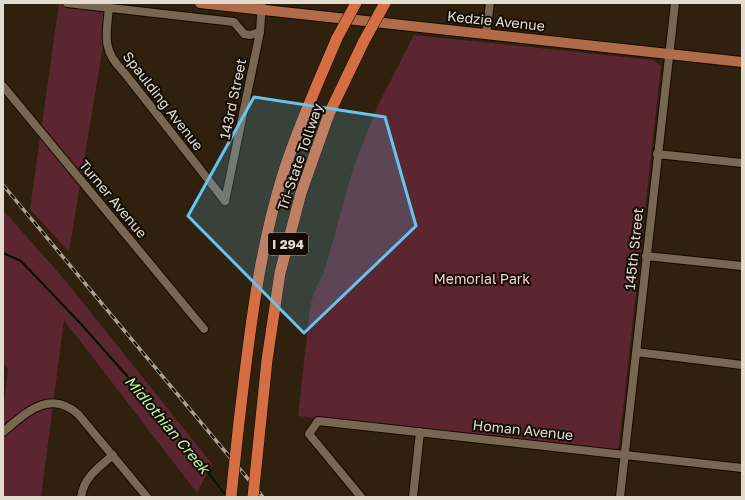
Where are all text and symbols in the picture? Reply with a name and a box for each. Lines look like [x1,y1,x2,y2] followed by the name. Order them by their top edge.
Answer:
[446,7,546,34] street label: Kedzie Avenue
[120,48,207,154] street label: Spaulding Avenue
[216,57,249,141] street label: 143rd Street
[273,101,326,213] street label: Tri-State Tollway
[76,156,151,241] street label: Turner Avenue
[621,207,646,291] street label: 145th Street
[268,233,308,255] road number: I 294
[434,270,530,287] park label: Memorial Park
[122,372,215,478] water label: Midlothian Creek
[472,416,574,443] street label: Homan Avenue

